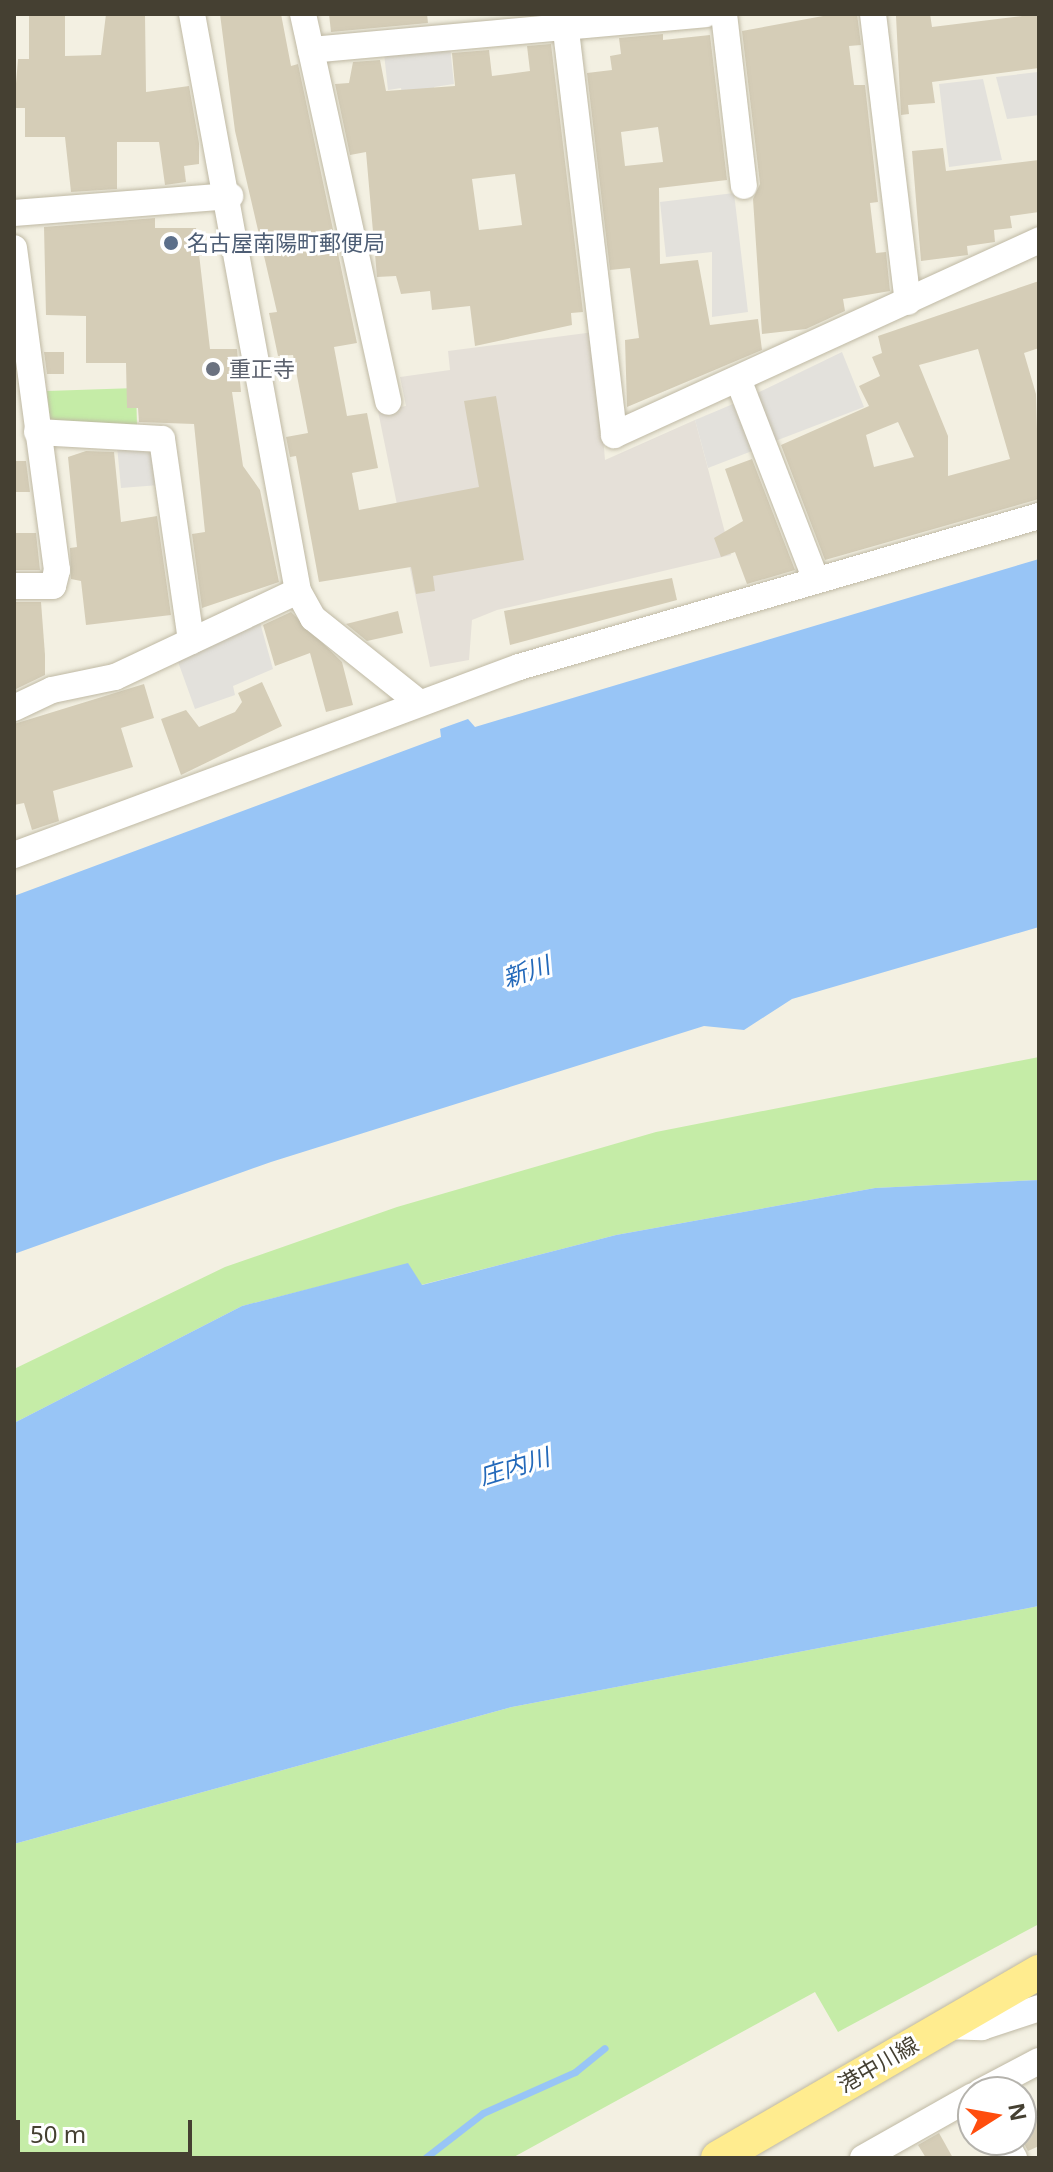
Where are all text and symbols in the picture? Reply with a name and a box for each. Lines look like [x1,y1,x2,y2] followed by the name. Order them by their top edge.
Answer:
[187,230,385,256] place label: 名古屋南陽町郵便局
[162,234,180,252] marker: 名古屋南陽町郵便局
[229,356,295,382] place label: 重正寺
[204,360,222,378] marker: 重正寺
[499,950,553,992] water label: 新川
[475,1442,553,1490] water label: 庄内川
[833,2031,923,2097] street label: 港中川線
[957,2076,1037,2156] north arrow
[1002,2100,1035,2123] text: N
[20,2104,196,2154] scale bar
[30,2117,86,2150] text: 50 m

